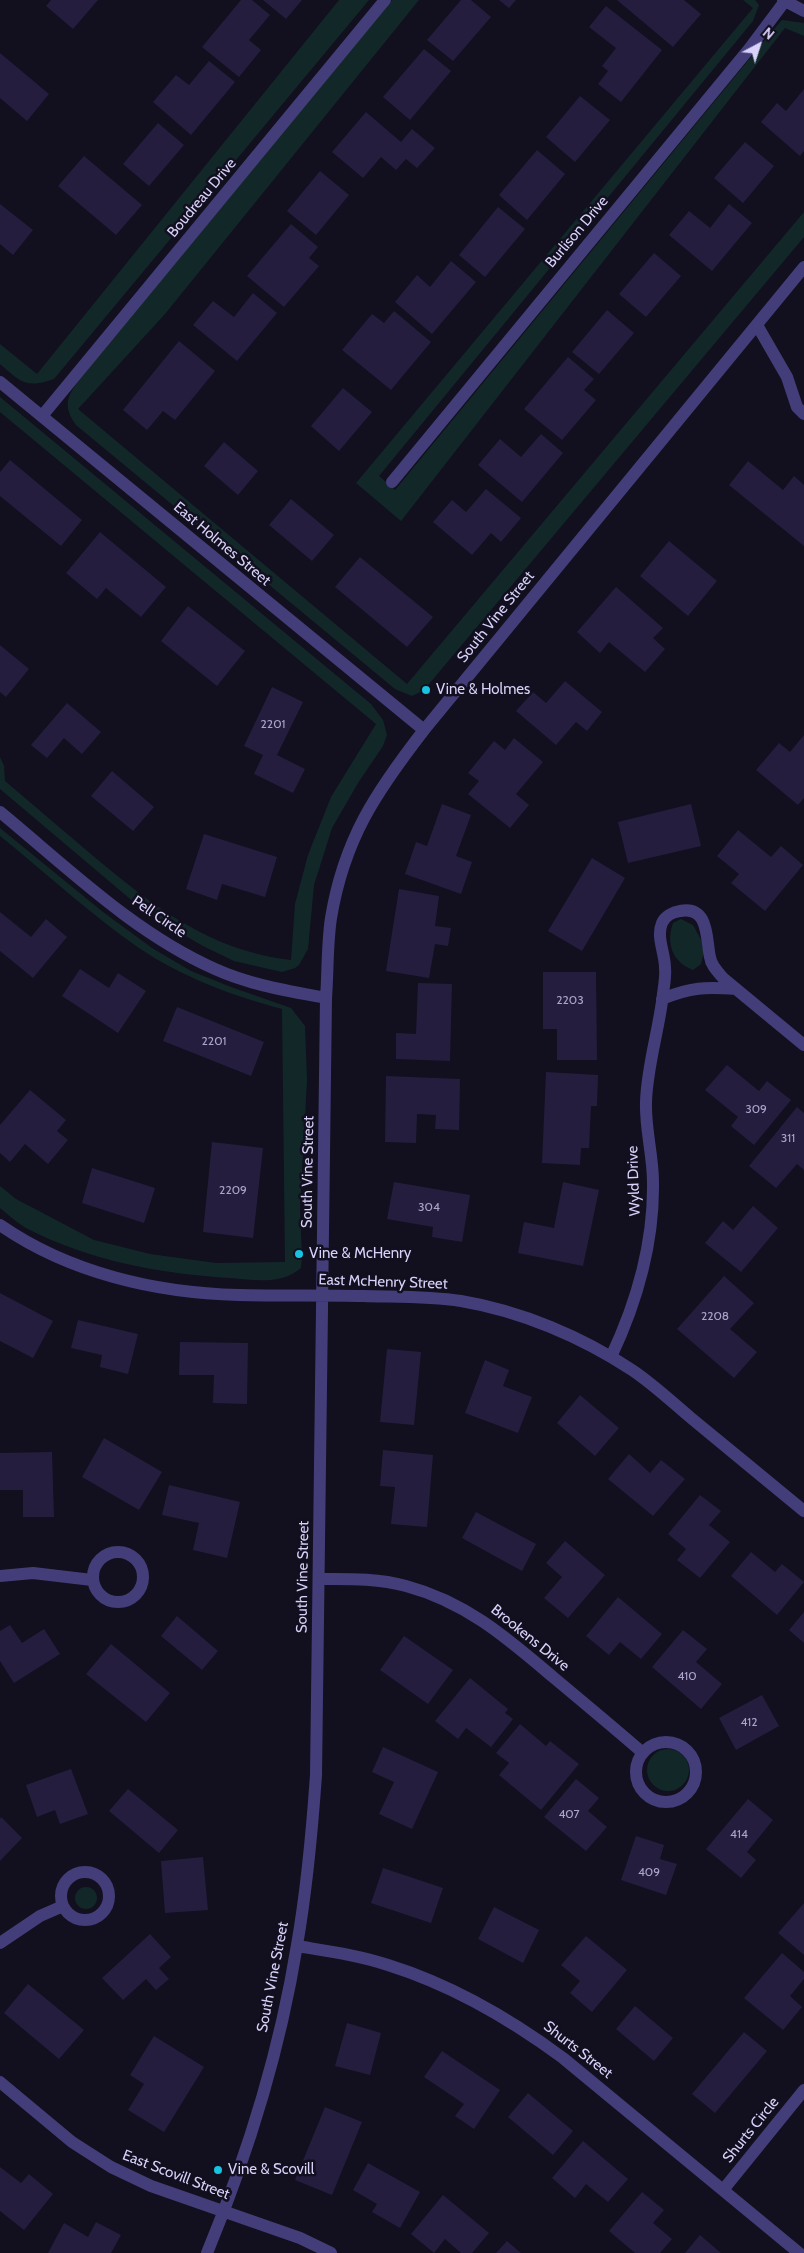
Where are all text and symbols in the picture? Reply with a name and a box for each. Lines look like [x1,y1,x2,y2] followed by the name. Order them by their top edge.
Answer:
[734,20,784,70] north arrow
[759,23,778,44] text: N
[164,155,240,241] street label: Boudreau Drive
[542,192,612,272] street label: Burlison Drive
[170,498,274,590] street label: East Holmes Street
[454,568,538,666] street label: South Vine Street
[436,681,530,699] place label: Vine & Holmes
[420,684,432,696] marker: Vine & Holmes
[261,717,285,731] house number: 2201
[128,892,190,942] street label: Pell Circle
[556,993,584,1007] house number: 2203
[202,1034,226,1048] house number: 2201
[745,1102,767,1116] house number: 309
[298,1116,318,1228] street label: South Vine Street
[781,1131,795,1145] house number: 311
[624,1145,644,1217] street label: Wyld Drive
[219,1183,247,1197] house number: 2209
[418,1200,440,1214] house number: 304
[309,1245,411,1263] place label: Vine & McHenry
[293,1248,305,1260] marker: Vine & McHenry
[318,1271,448,1293] street label: East McHenry Street
[701,1309,729,1323] house number: 2208
[293,1521,313,1633] street label: South Vine Street
[487,1601,573,1675] street label: Brookens Drive
[677,1669,697,1683] house number: 410
[740,1715,758,1729] house number: 412
[558,1807,580,1821] house number: 407
[730,1827,748,1841] house number: 414
[638,1865,660,1879] house number: 409
[253,1920,293,2034] street label: South Vine Street
[540,2017,616,2083] street label: Shurts Street
[719,2093,783,2167] street label: Shurts Circle
[120,2146,232,2204] street label: East Scovill Street
[228,2161,314,2179] place label: Vine & Scovill
[212,2164,224,2176] marker: Vine & Scovill

